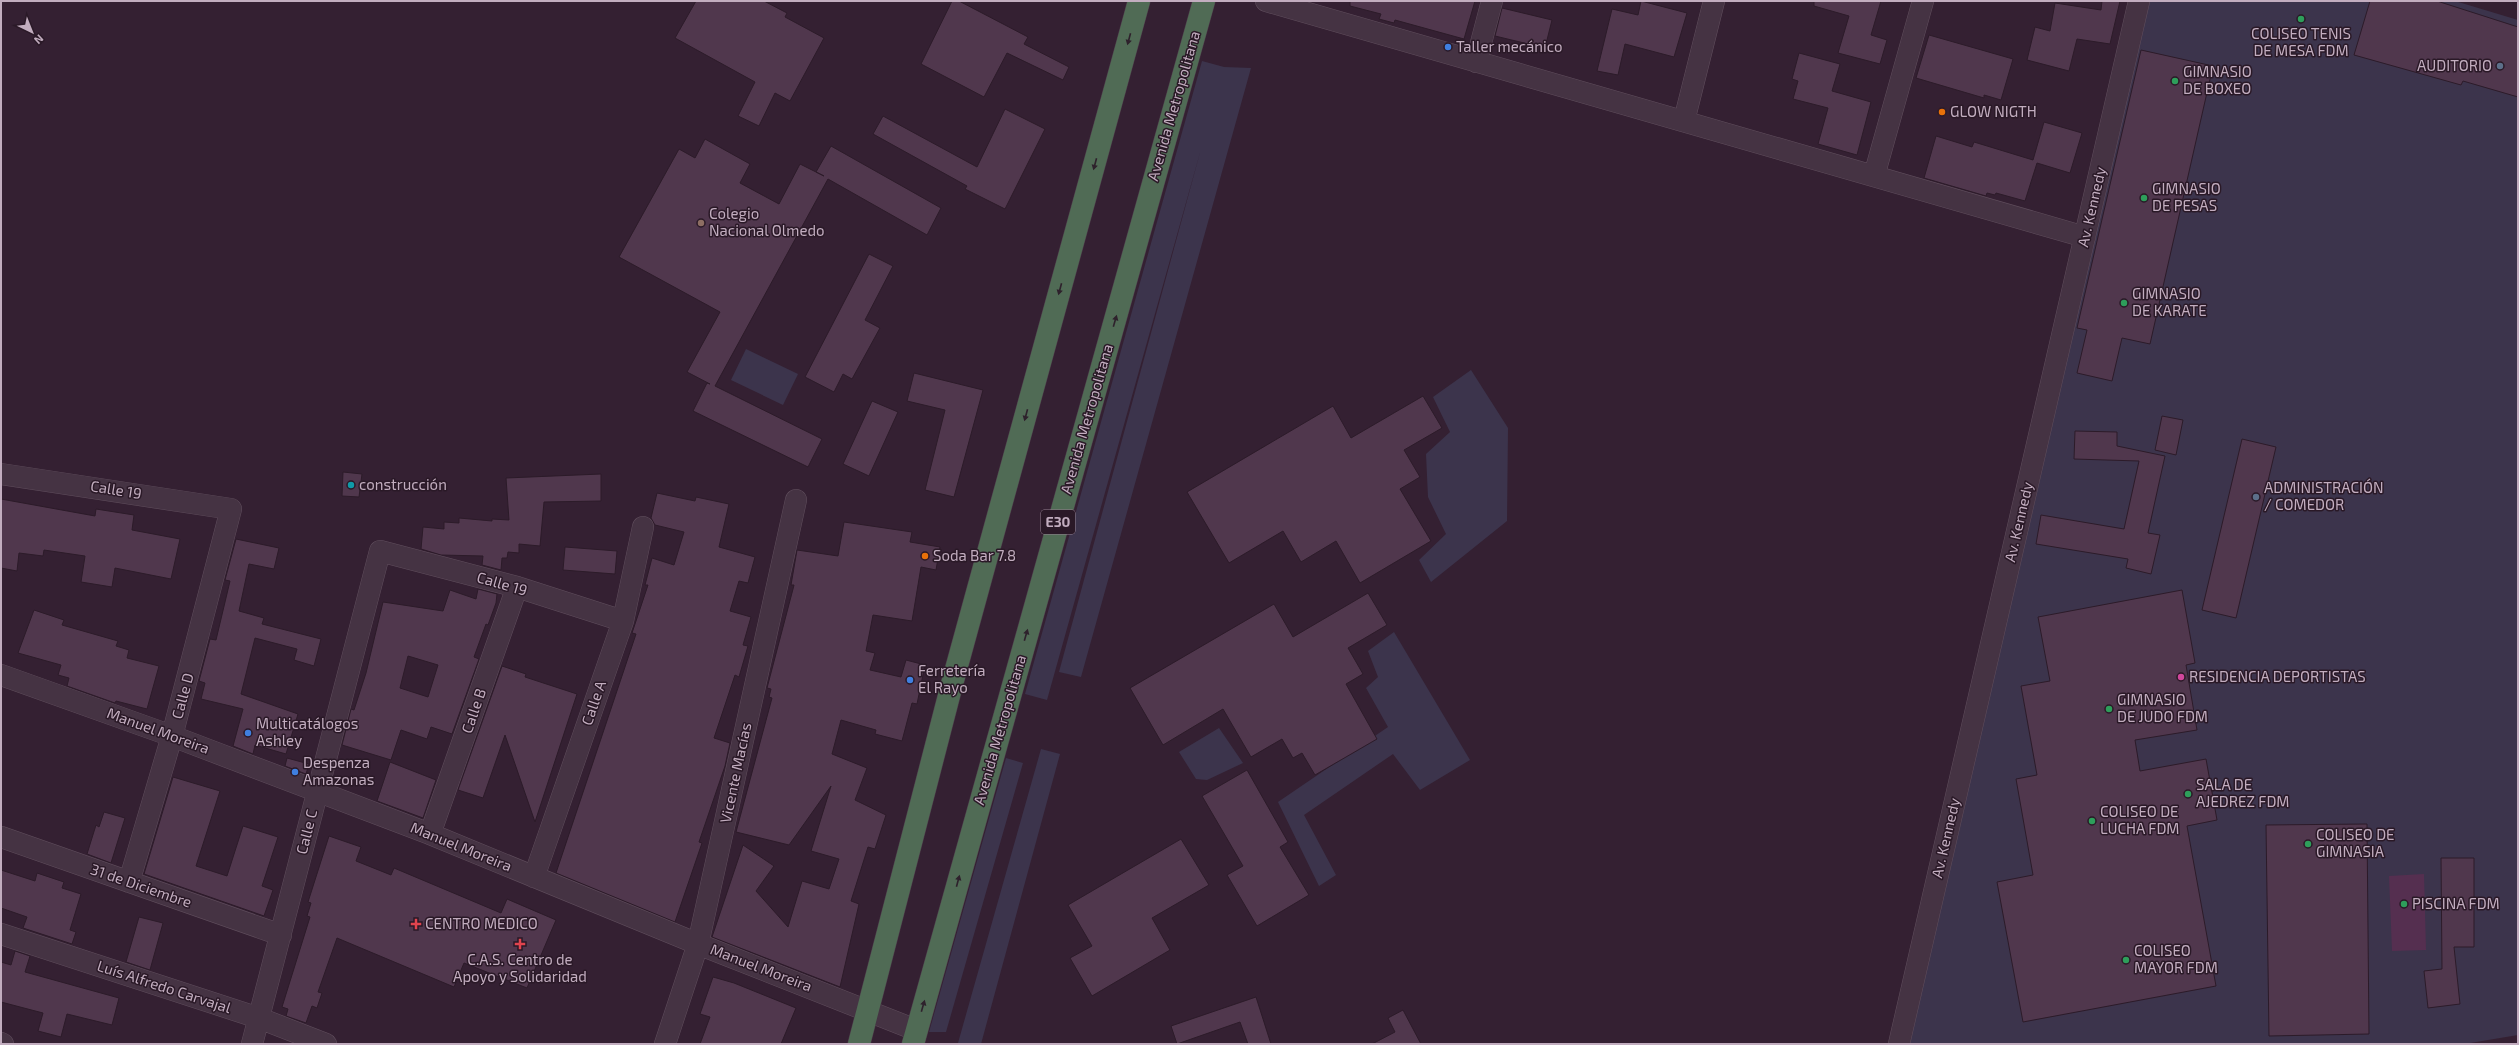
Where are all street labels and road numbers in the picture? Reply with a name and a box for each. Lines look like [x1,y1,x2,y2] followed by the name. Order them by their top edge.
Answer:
[1143,29,1203,183] street label: Avenida Metropolitana
[2073,165,2109,249] street label: Av. Kennedy
[1056,342,1116,496] street label: Avenida Metropolitana
[89,476,143,502] street label: Calle 19
[2000,480,2036,564] street label: Av. Kennedy
[1041,510,1075,534] road number: E30
[475,567,530,599] street label: Calle 19
[969,653,1029,807] street label: Avenida Metropolitana
[167,671,197,721] street label: Calle D
[577,677,609,727] street label: Calle A
[457,686,489,736] street label: Calle B
[105,703,212,757] street label: Manuel Moreira
[716,721,754,825] street label: Vicente Macías
[1927,796,1963,880] street label: Av. Kennedy
[292,807,320,856] street label: Calle C
[408,818,515,875] street label: Manuel Moreira
[88,859,194,911] street label: 31 de Diciembre
[708,939,815,995] street label: Manuel Moreira
[95,956,234,1017] street label: Luís Alfredo Carvajal

